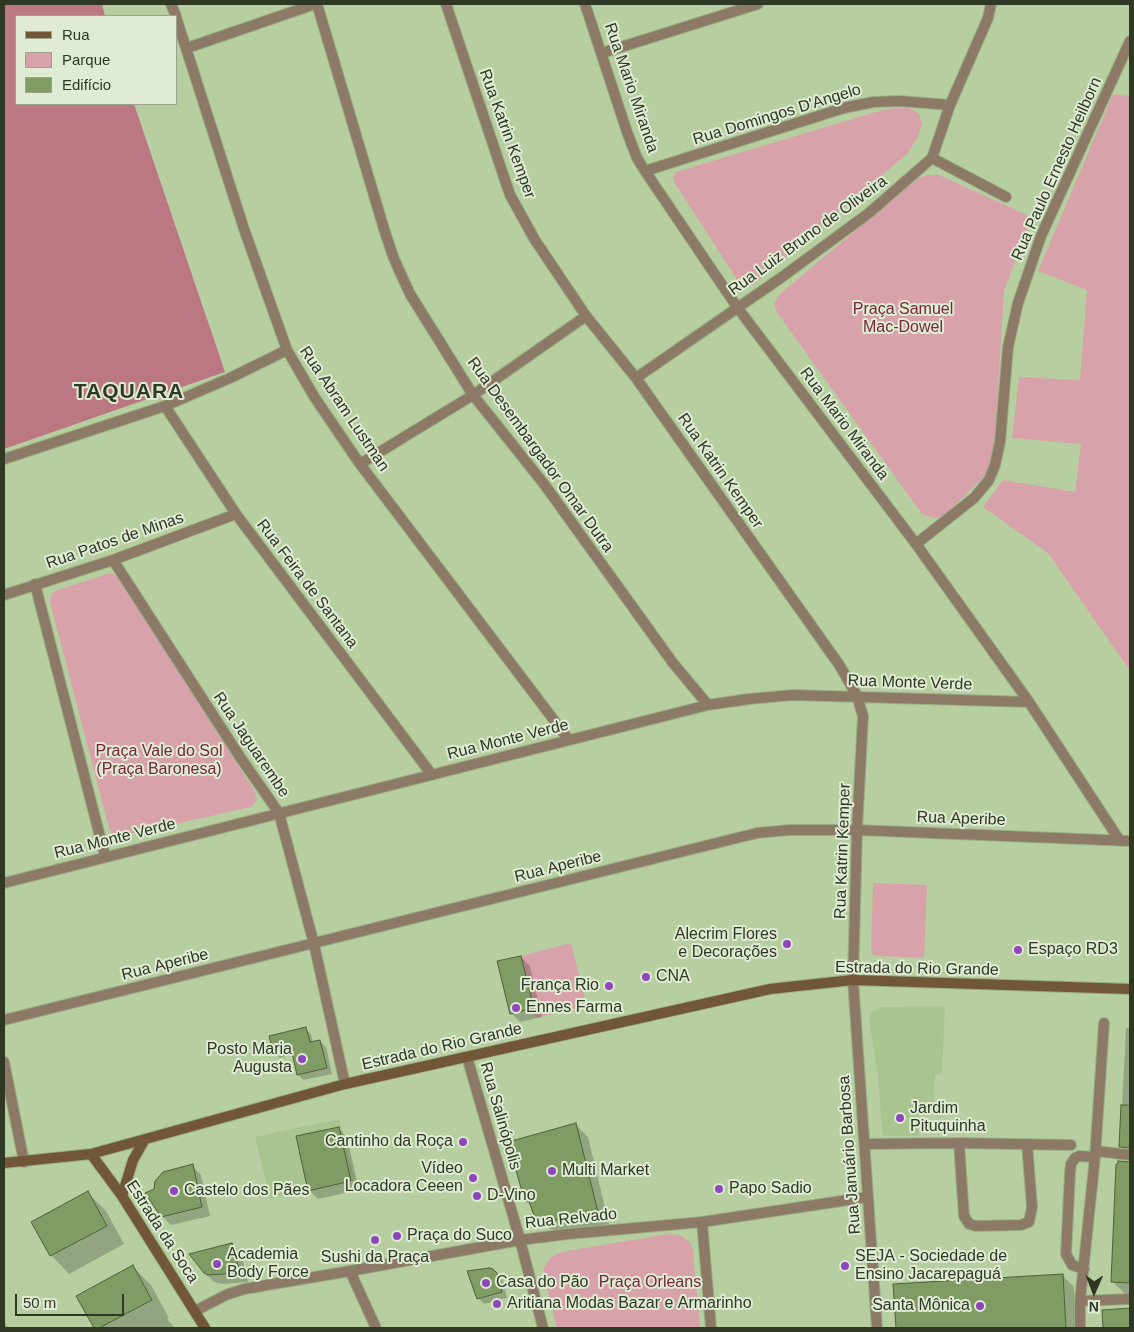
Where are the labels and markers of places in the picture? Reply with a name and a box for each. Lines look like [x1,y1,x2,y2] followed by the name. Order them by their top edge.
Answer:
[675,925,777,963] place label: Alecrim Flores e Decorações
[781,938,793,950] marker: Alecrim Flores e Decorações
[1028,940,1118,960] place label: Espaço RD3
[1012,944,1024,956] marker: Espaço RD3
[656,967,690,987] place label: CNA
[640,971,652,983] marker: CNA
[521,976,599,996] place label: França Rio
[603,980,615,992] marker: França Rio
[526,998,622,1018] place label: Ennes Farma
[510,1002,522,1014] marker: Ennes Farma
[207,1040,292,1078] place label: Posto Maria Augusta
[296,1053,308,1065] marker: Posto Maria Augusta
[910,1099,986,1137] place label: Jardim Pituquinha
[894,1112,906,1124] marker: Jardim Pituquinha
[325,1132,453,1152] place label: Cantinho da Roça
[457,1136,469,1148] marker: Cantinho da Roça
[345,1159,463,1197] place label: Vídeo Locadora Ceeen
[562,1161,649,1181] place label: Multi Market
[546,1165,558,1177] marker: Multi Market
[467,1172,479,1184] marker: Vídeo Locadora Ceeen
[729,1179,812,1199] place label: Papo Sadio
[184,1181,309,1201] place label: Castelo dos Pães
[713,1183,725,1195] marker: Papo Sadio
[168,1185,180,1197] marker: Castelo dos Pães
[487,1186,536,1206] place label: D-Vino
[471,1190,483,1202] marker: D-Vino
[407,1226,512,1246] place label: Praça do Suco
[391,1230,403,1242] marker: Praça do Suco
[369,1234,381,1246] marker: Sushi da Praça
[227,1245,309,1283] place label: Academia Body Force
[855,1247,1007,1285] place label: SEJA - Sociedade de Ensino Jacarepaguá
[321,1248,429,1268] place label: Sushi da Praça
[211,1258,223,1270] marker: Academia Body Force
[839,1260,851,1272] marker: SEJA - Sociedade de Ensino Jacarepaguá
[496,1273,589,1293] place label: Casa do Pão
[480,1277,492,1289] marker: Casa do Pão
[507,1294,752,1314] place label: Aritiana Modas Bazar e Armarinho
[872,1296,970,1316] place label: Santa Mônica
[491,1298,503,1310] marker: Aritiana Modas Bazar e Armarinho
[974,1300,986,1312] marker: Santa Mônica

